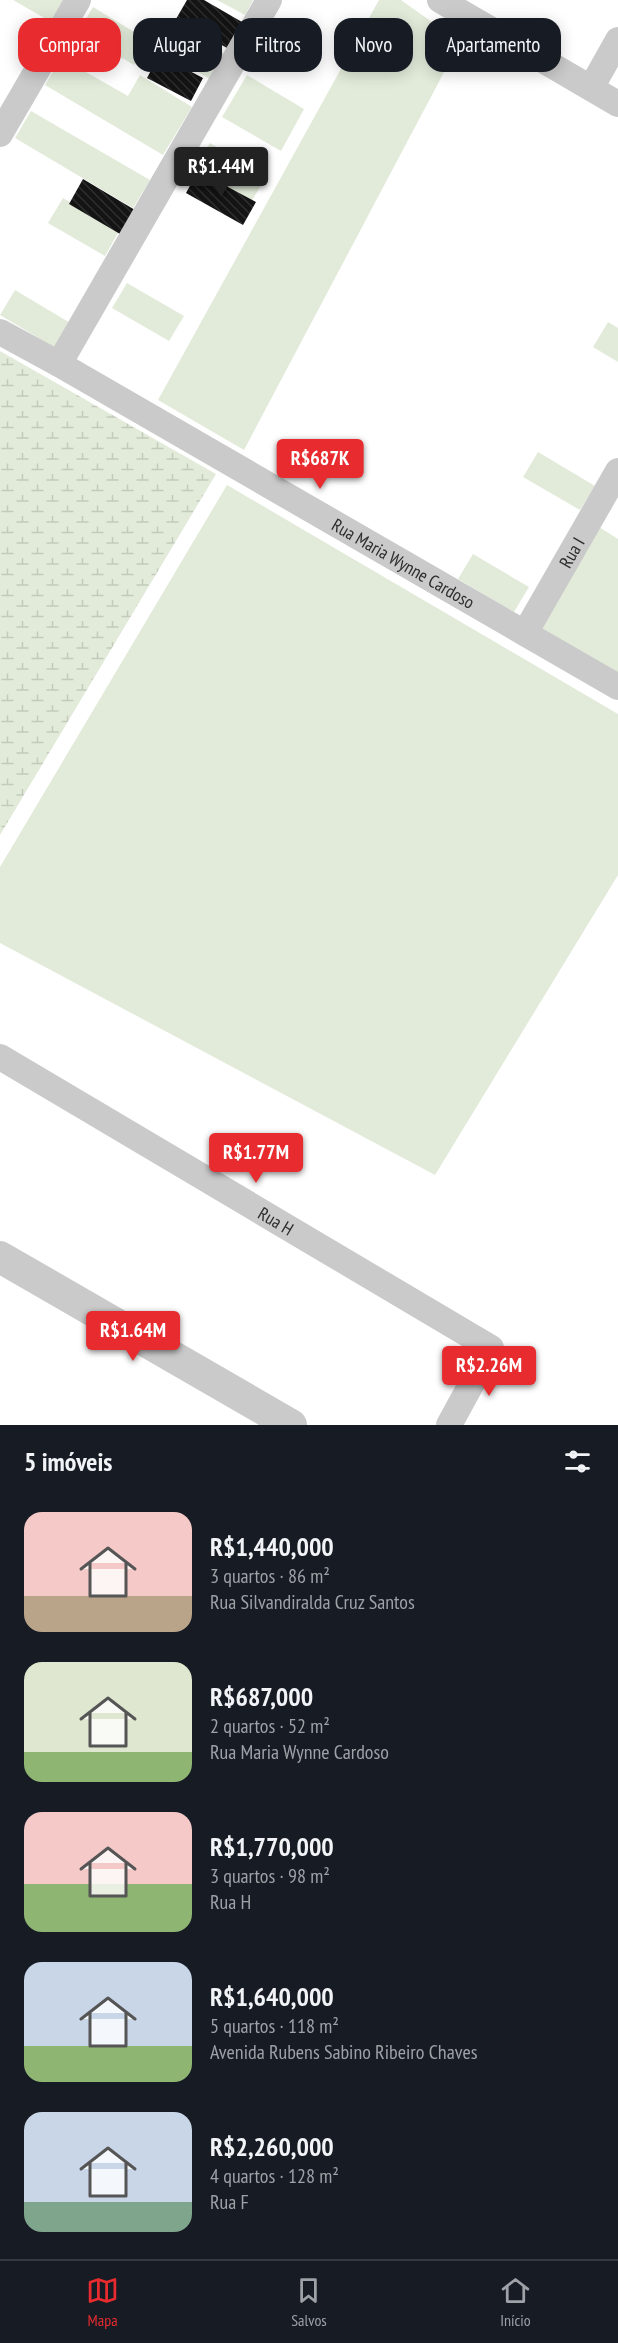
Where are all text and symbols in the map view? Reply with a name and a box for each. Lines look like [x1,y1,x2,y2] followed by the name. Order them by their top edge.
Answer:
[18,18,121,72] chip: Comprar
[133,18,222,72] chip: Alugar
[234,18,322,72] chip: Filtros
[334,18,413,72] chip: Novo
[425,18,561,72] chip: Apartamento
[166,147,276,198] pin: R$1.44M
[188,153,254,179] text: R$1.44M
[271,439,369,490] pin: R$687K
[291,445,349,471] text: R$687K
[328,513,479,613] street label: Rua Maria Wynne Cardoso
[553,533,589,572] street label: Rua I
[201,1133,311,1184] pin: R$1.77M
[223,1139,289,1165] text: R$1.77M
[254,1201,298,1240] street label: Rua H
[78,1311,188,1362] pin: R$1.64M
[100,1317,166,1343] text: R$1.64M
[434,1346,544,1397] pin: R$2.26M
[456,1352,522,1378] text: R$2.26M
[24,1445,112,1478] text: 5 imóveis
[561,1445,594,1478] icon: filters
[210,1530,334,1563] text: R$1,440,000
[72,1536,144,1608] icon: home
[210,1563,330,1589] text: 3 quartos · 86 m²
[210,1589,415,1615] text: Rua Silvandiralda Cruz Santos
[210,1680,313,1713] text: R$687,000
[72,1686,144,1758] icon: home
[210,1713,330,1739] text: 2 quartos · 52 m²
[210,1739,389,1765] text: Rua Maria Wynne Cardoso
[210,1830,334,1863] text: R$1,770,000
[72,1836,144,1908] icon: home
[210,1863,330,1889] text: 3 quartos · 98 m²
[210,1889,251,1915] text: Rua H
[210,1980,334,2013] text: R$1,640,000
[72,1986,144,2058] icon: home
[210,2013,339,2039] text: 5 quartos · 118 m²
[210,2039,477,2065] text: Avenida Rubens Sabino Ribeiro Chaves
[210,2130,334,2163] text: R$2,260,000
[72,2136,144,2208] icon: home
[210,2163,339,2189] text: 4 quartos · 128 m²
[210,2189,249,2215] text: Rua F
[86,2274,119,2330] tab: Mapa
[291,2274,327,2330] tab: Salvos
[499,2274,532,2330] tab: Início

